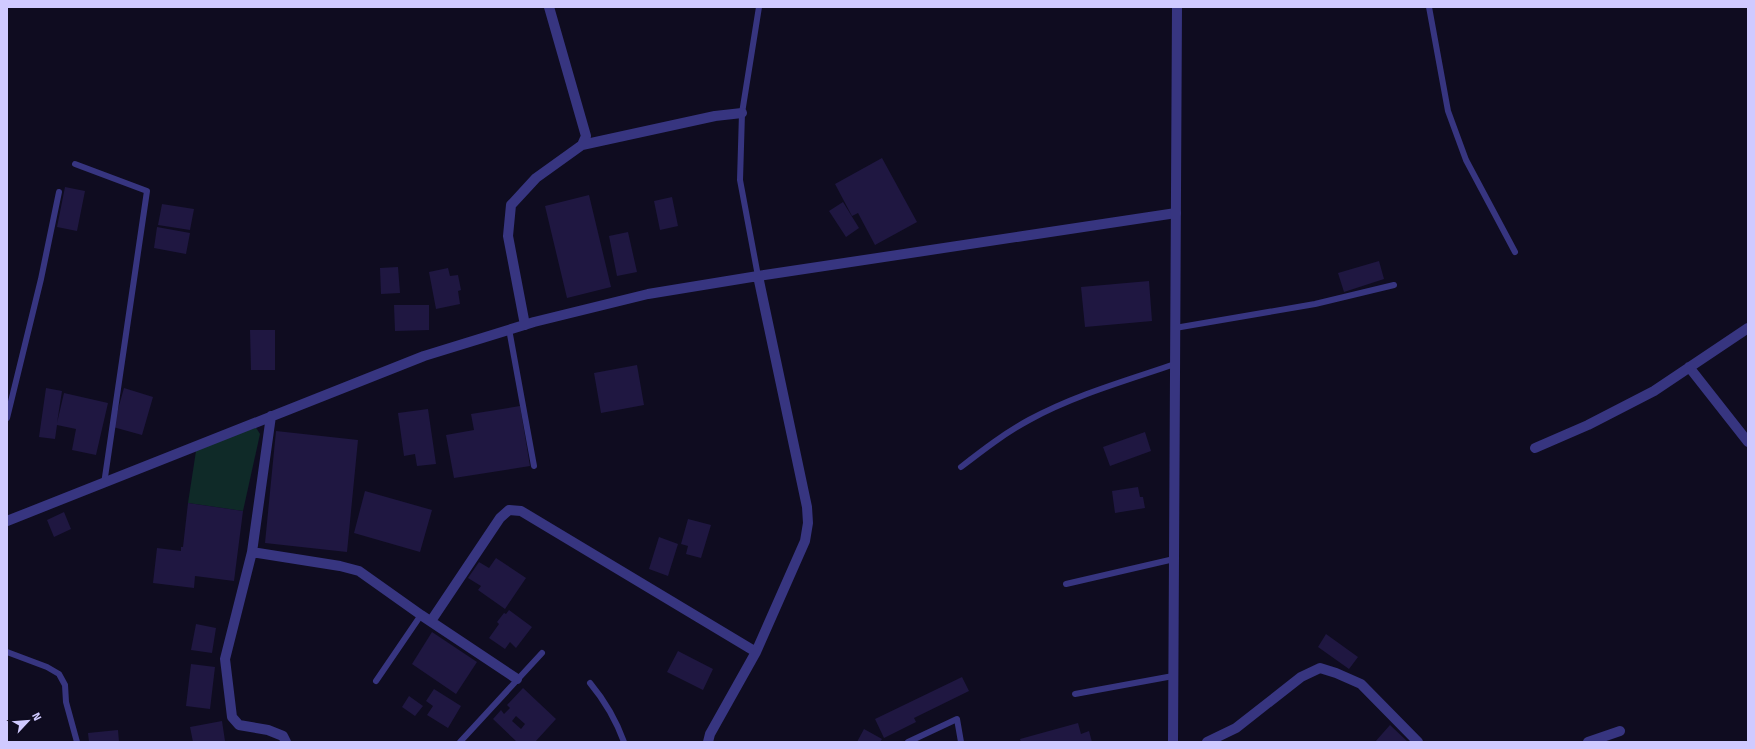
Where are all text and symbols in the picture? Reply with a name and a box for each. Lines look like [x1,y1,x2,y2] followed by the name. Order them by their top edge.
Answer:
[8,701,48,741] north arrow
[29,711,44,723] text: N

